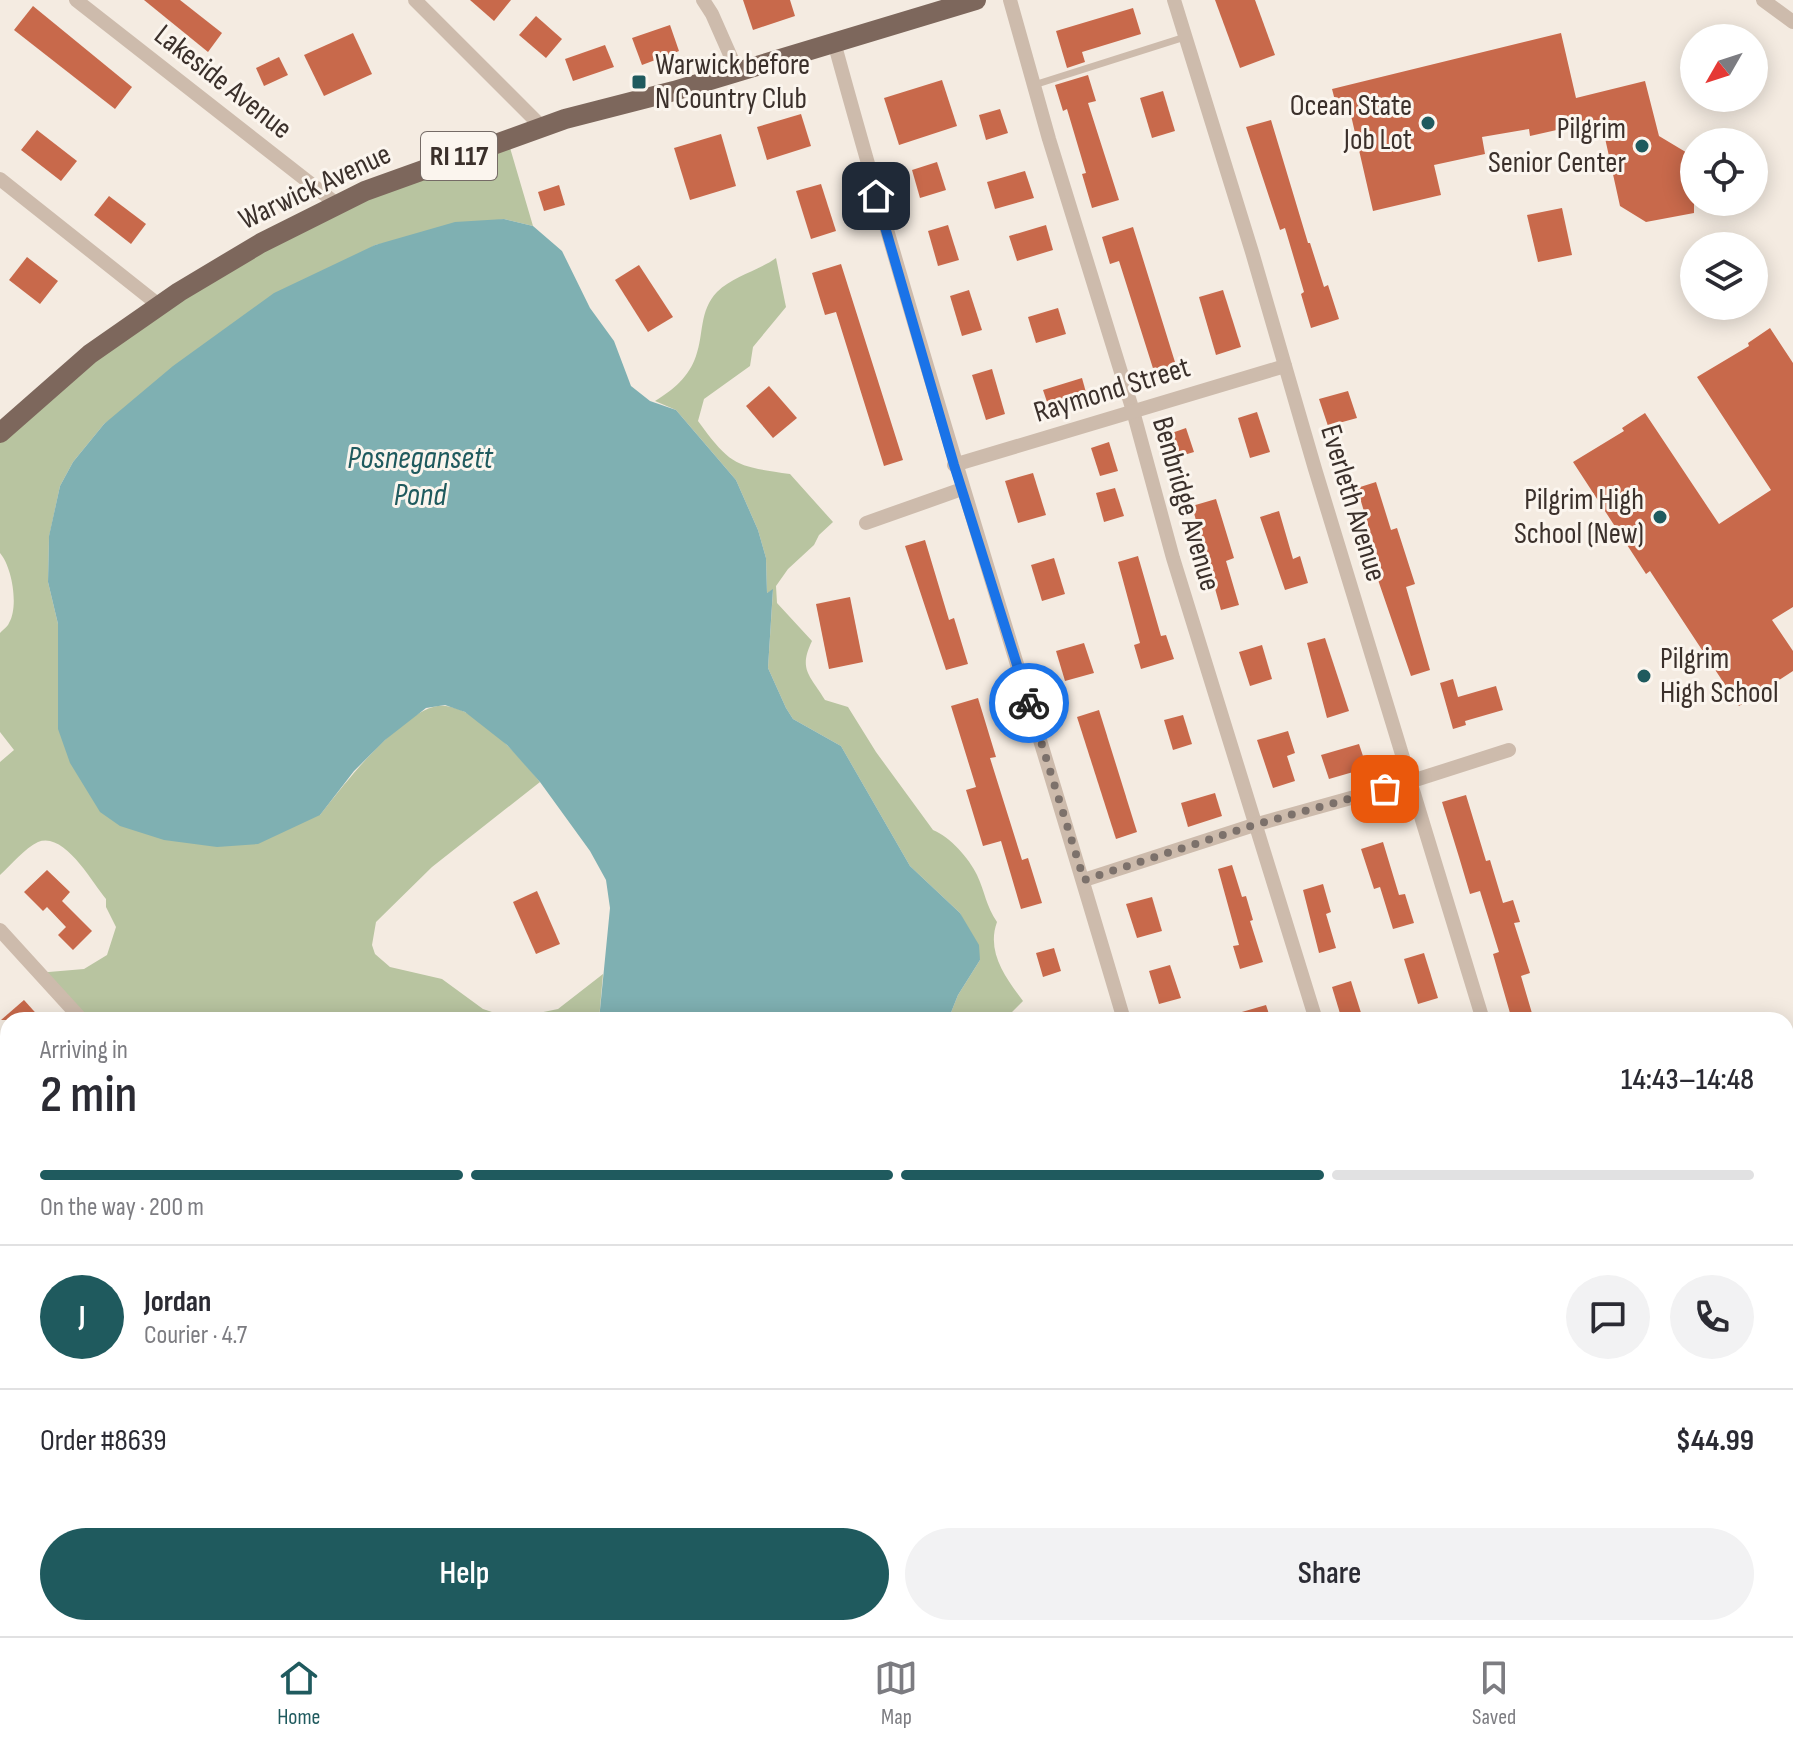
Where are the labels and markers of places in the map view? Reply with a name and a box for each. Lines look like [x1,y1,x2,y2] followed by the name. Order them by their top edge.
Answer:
[655,47,810,117] place label: Warwick before N Country Club
[630,73,648,91] marker: Warwick before N Country Club
[1290,88,1412,158] place label: Ocean State Job Lot
[1488,111,1626,181] place label: Pilgrim Senior Center
[1419,114,1437,132] marker: Ocean State Job Lot
[1633,137,1651,155] marker: Pilgrim Senior Center
[842,162,910,230] pin
[1514,482,1644,552] place label: Pilgrim High School (New)
[1651,508,1669,526] marker: Pilgrim High School (New)
[1660,641,1779,711] place label: Pilgrim High School
[1635,667,1653,685] marker: Pilgrim High School
[1351,755,1419,823] pin

